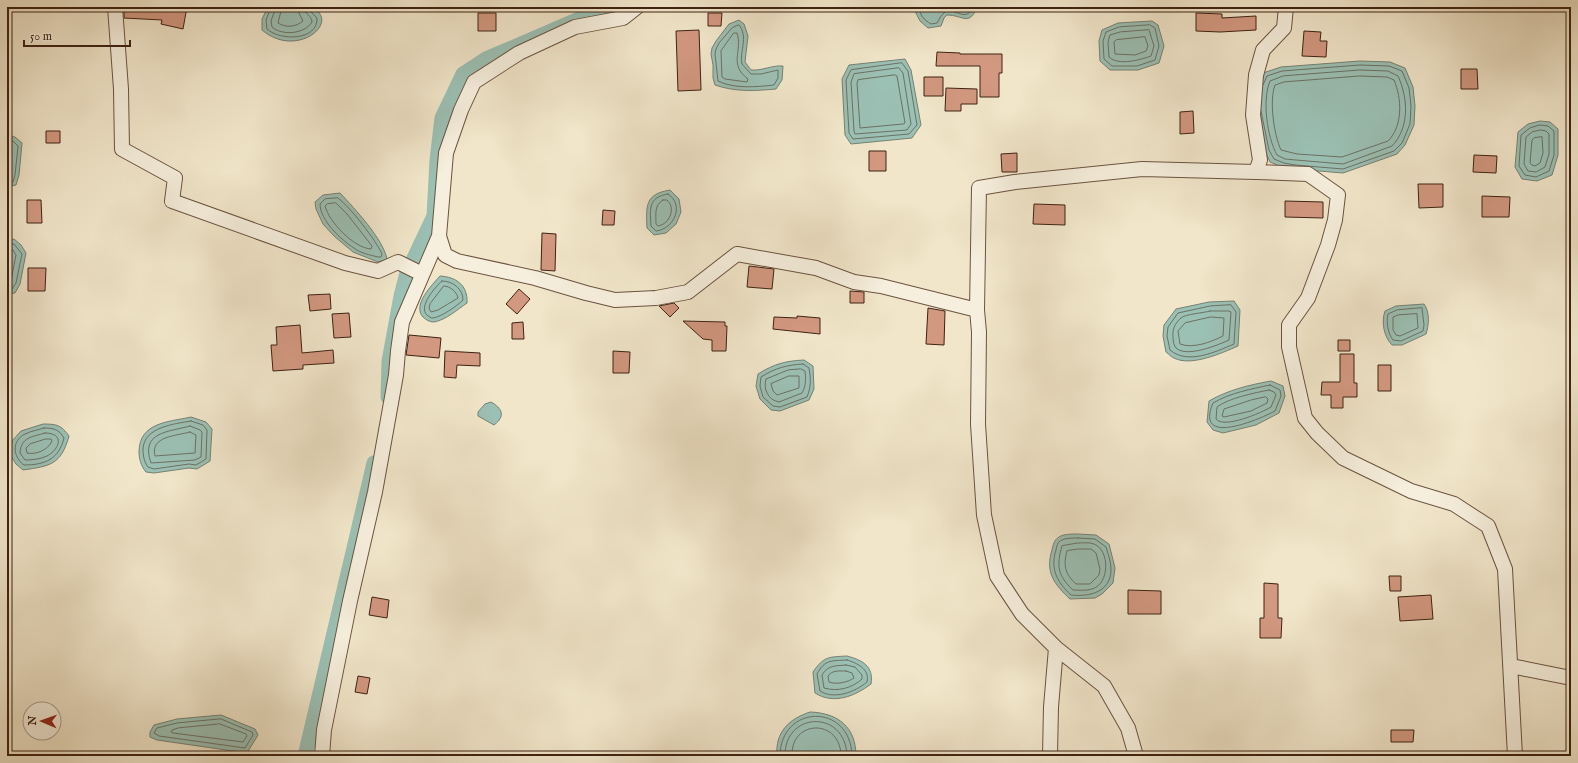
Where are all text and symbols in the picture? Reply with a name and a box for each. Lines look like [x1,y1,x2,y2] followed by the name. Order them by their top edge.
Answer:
[24,22,130,48] scale bar
[30,29,52,44] text: 50 m
[22,701,62,741] north arrow
[26,715,40,727] text: N

